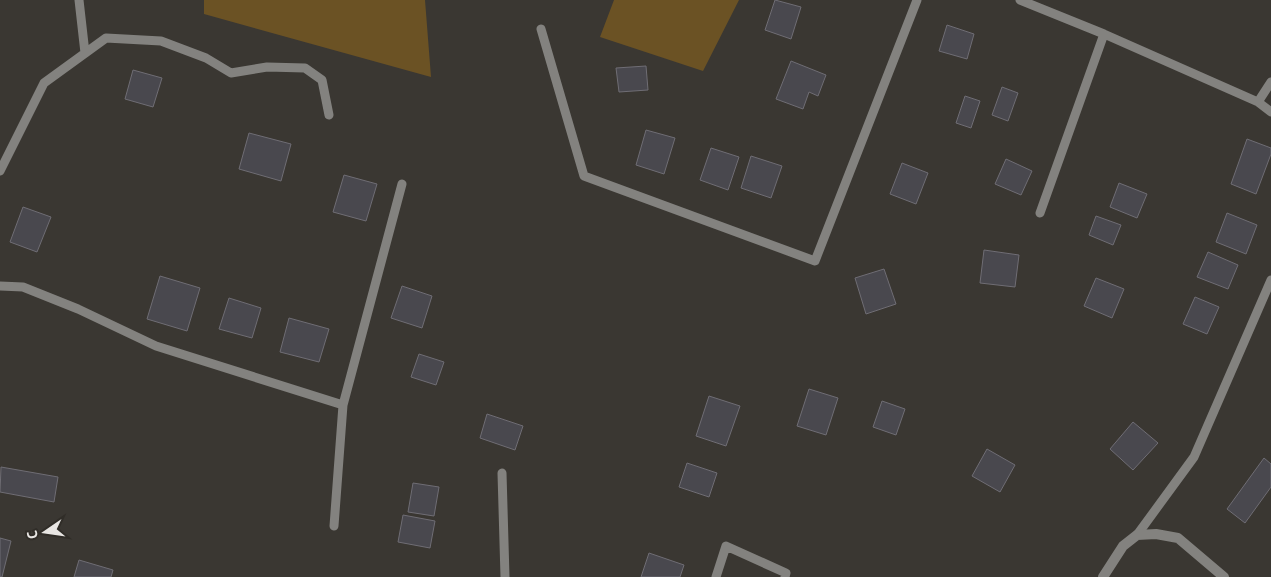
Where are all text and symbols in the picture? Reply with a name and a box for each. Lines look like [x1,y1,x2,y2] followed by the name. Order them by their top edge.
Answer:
[20,507,70,557] north arrow
[23,529,42,541] text: С

